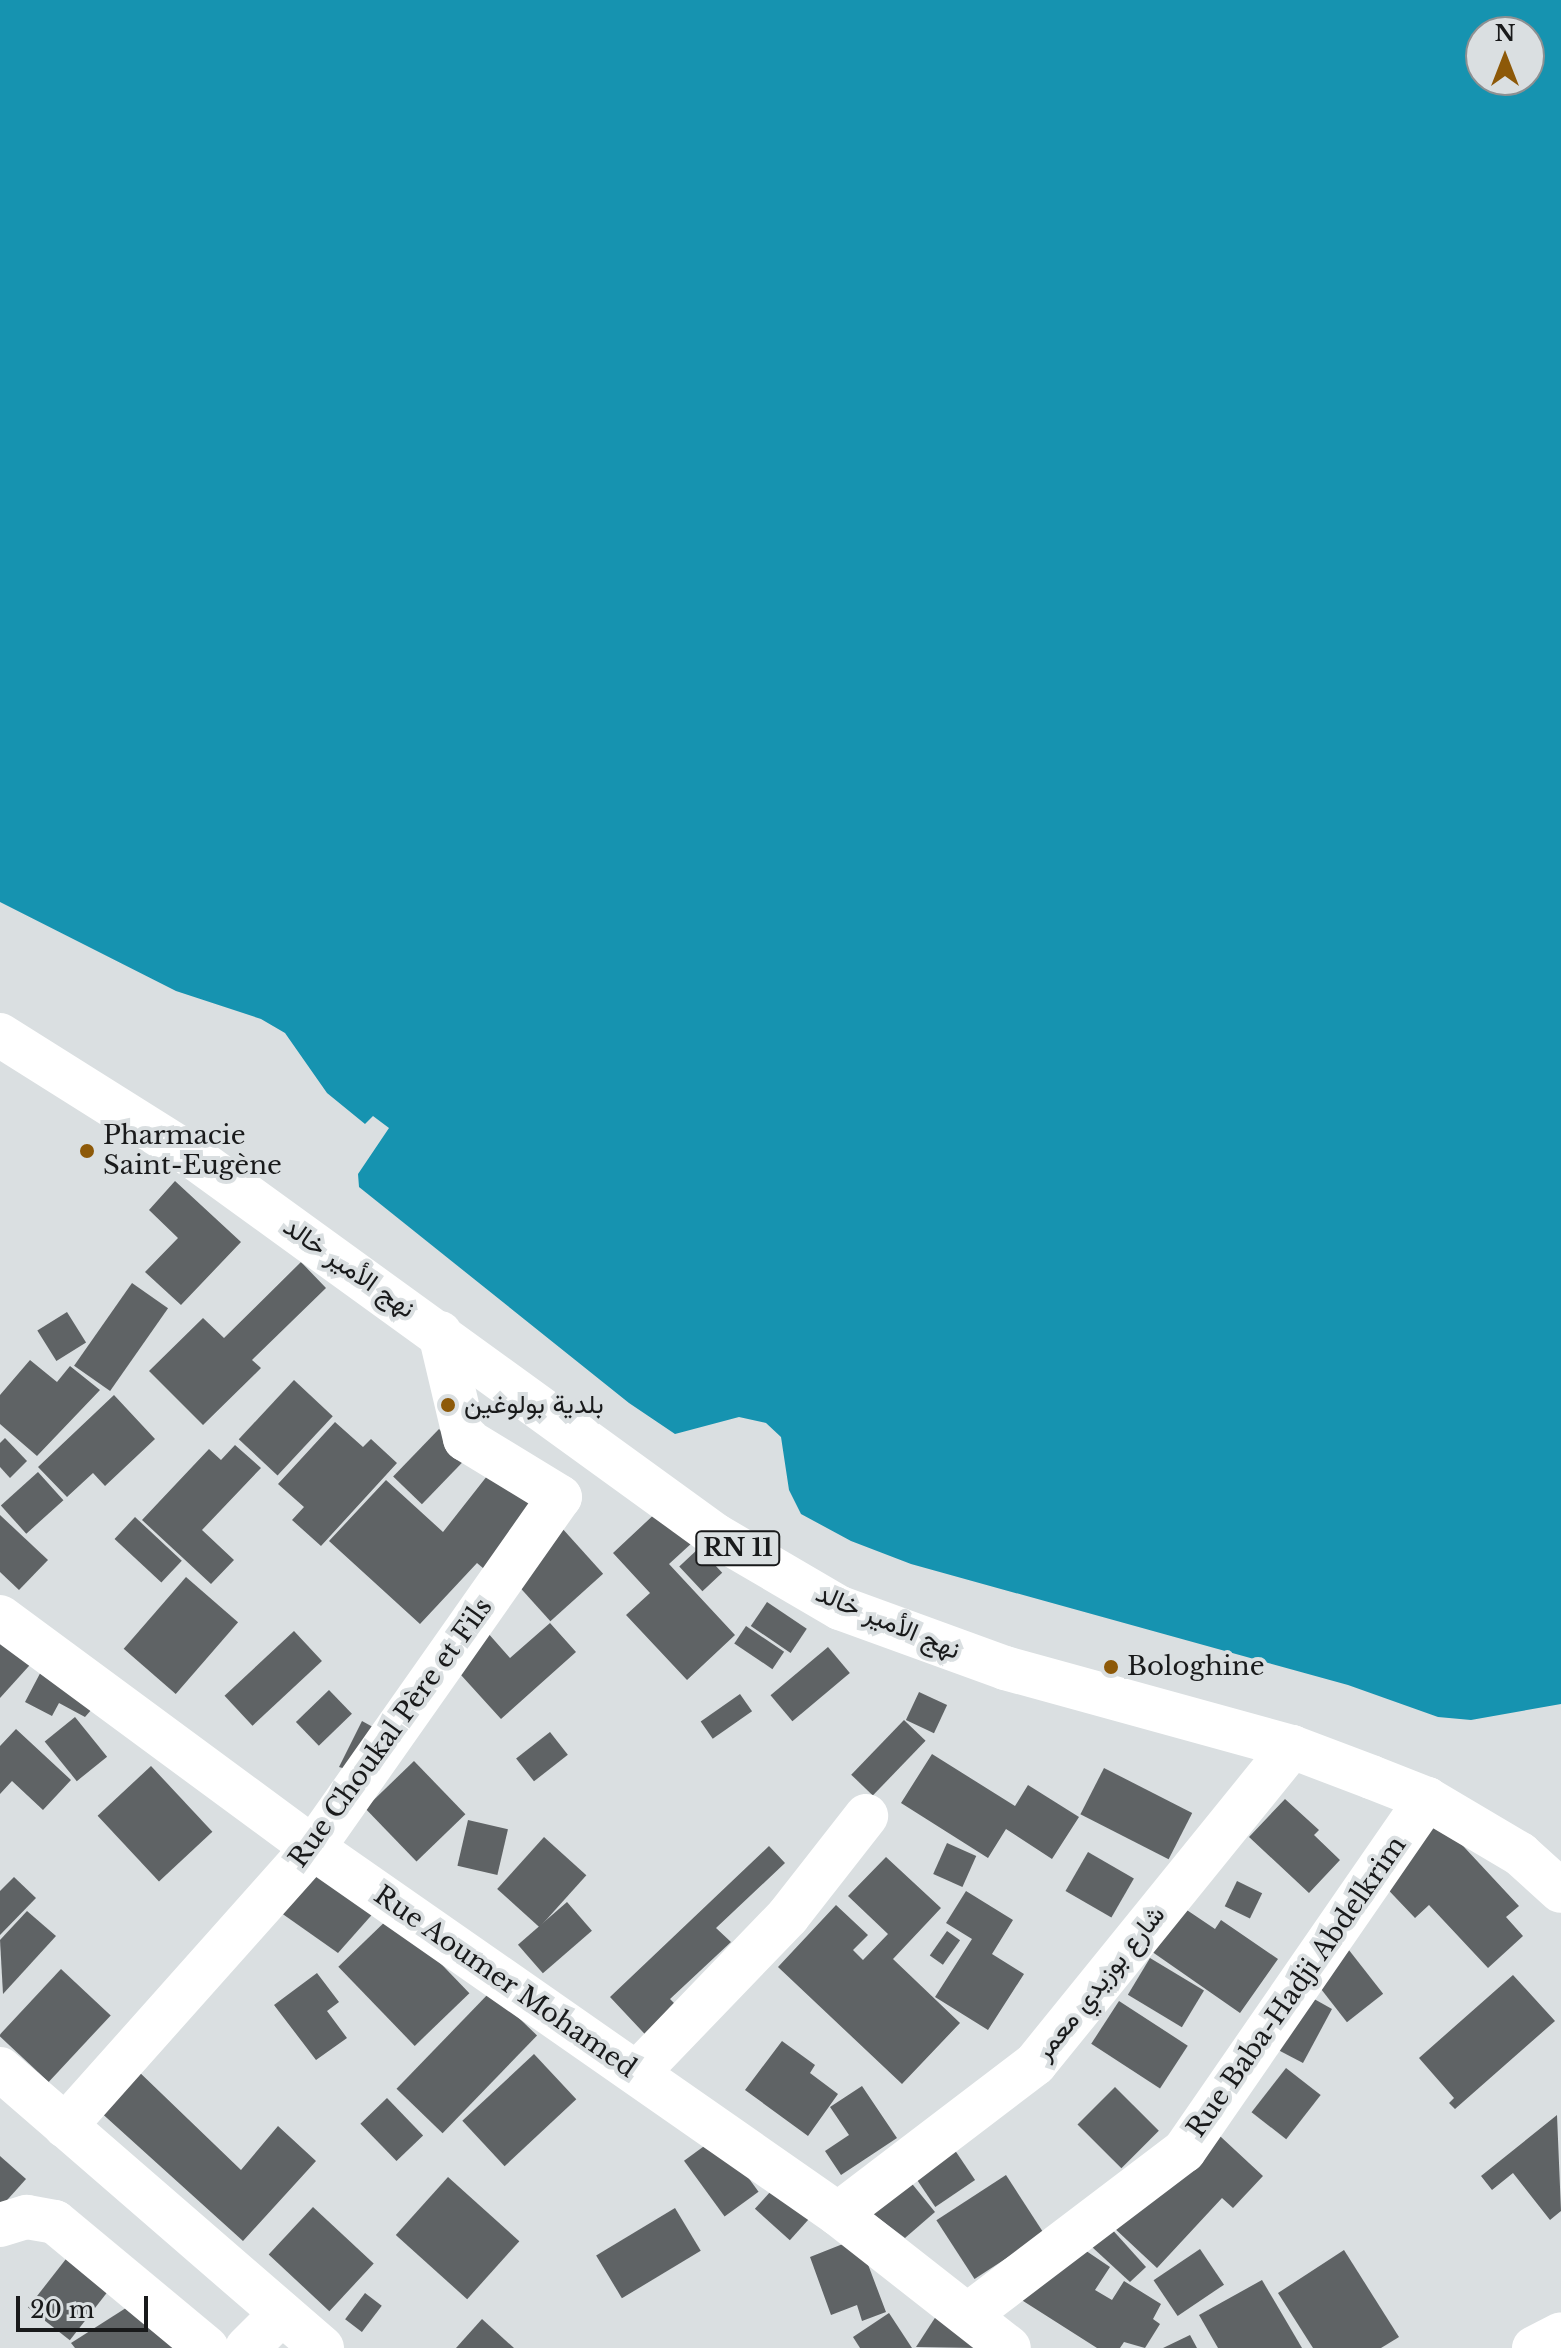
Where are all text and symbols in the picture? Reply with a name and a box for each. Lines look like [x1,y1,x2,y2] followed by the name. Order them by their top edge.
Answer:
[1465,16,1545,96] north arrow
[1495,20,1515,47] text: N
[103,1120,282,1182] place label: Pharmacie Saint-Eugène
[78,1142,96,1160] marker: Pharmacie Saint-Eugène
[277,1211,421,1325] street label: نهج الأمير خالد
[464,1389,604,1421] place label: بلدية بولوغين
[439,1396,457,1414] marker: بلدية بولوغين
[694,1528,782,1568] road number: RN 11
[811,1578,965,1666] street label: نهج الأمير خالد
[283,1592,499,1874] street label: Rue Choukal Père et Fils
[1127,1651,1265,1683] place label: Bologhine
[1102,1658,1120,1676] marker: Bologhine
[1181,1830,1413,2144] street label: Rue Baba-Hadji Abdelkrim
[367,1879,643,2085] street label: Rue Aoumer Mohamed
[1028,1900,1172,2066] street label: شارع بوزيدي معمر
[20,2280,152,2330] scale bar
[30,2295,95,2324] text: 20 m

